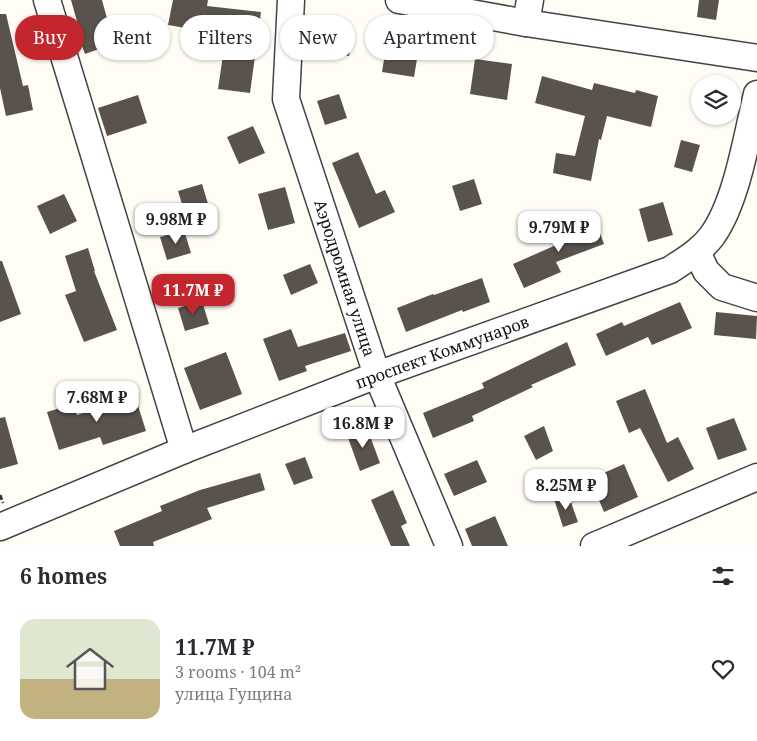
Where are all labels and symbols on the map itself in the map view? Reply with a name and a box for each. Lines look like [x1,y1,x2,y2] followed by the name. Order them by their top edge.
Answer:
[309,197,381,359] street label: Аэродромная улица
[130,202,222,245] pin: 9.98M ₽
[513,210,605,253] pin: 9.79M ₽
[147,274,239,316] pin: 11.7M ₽
[352,310,532,394] street label: проспект Коммунаров
[51,380,143,423] pin: 7.68M ₽
[317,406,409,449] pin: 16.8M ₽
[520,468,612,511] pin: 8.25M ₽

